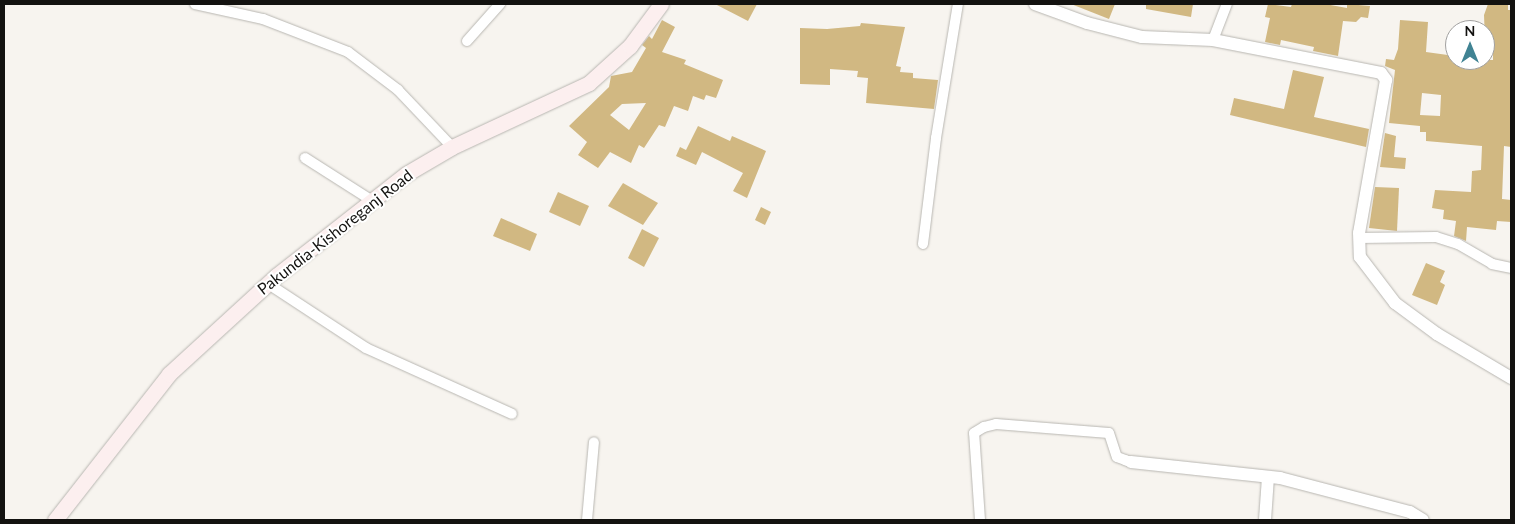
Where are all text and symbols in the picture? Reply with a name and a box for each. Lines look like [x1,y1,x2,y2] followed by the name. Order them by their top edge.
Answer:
[1445,20,1495,70] north arrow
[1465,22,1475,39] text: N
[253,165,417,299] street label: Pakundia-Kishoreganj Road

